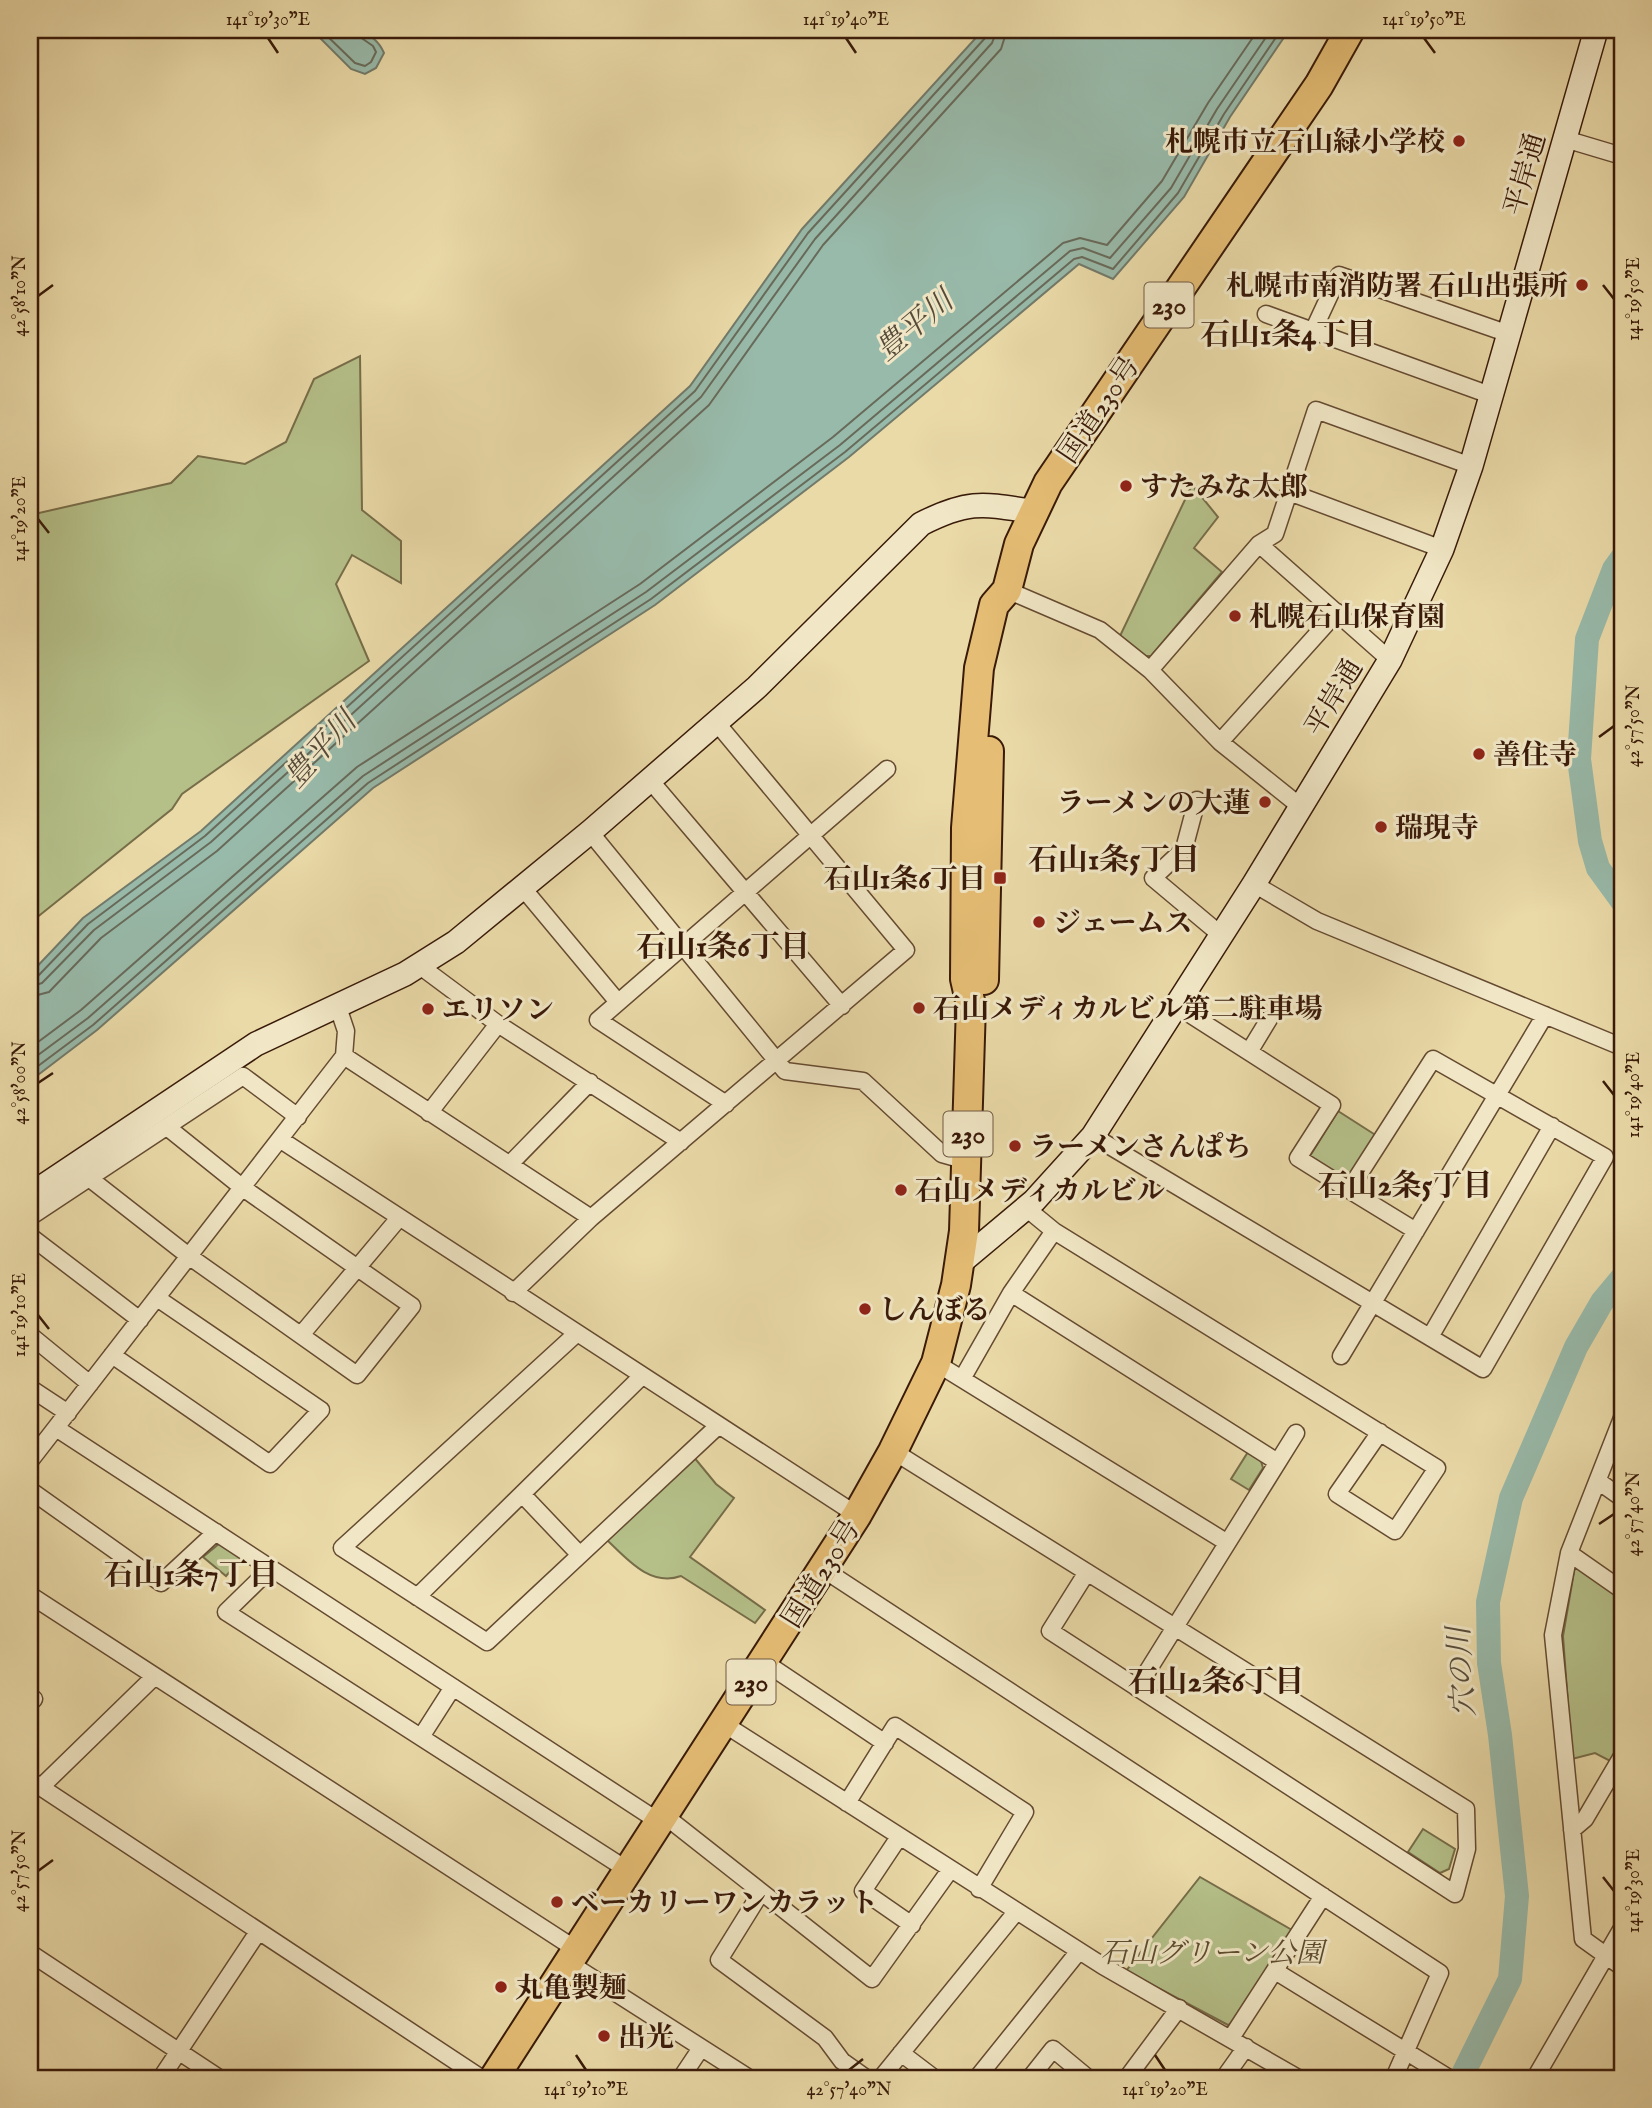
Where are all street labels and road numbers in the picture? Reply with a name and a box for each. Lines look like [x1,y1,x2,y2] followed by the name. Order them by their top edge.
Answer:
[1498,129,1555,220] street label: 平岸通
[1144,282,1194,328] road number: 230
[1052,350,1149,470] street label: 国道230号
[1299,653,1372,743] street label: 平岸通
[944,1112,992,1156] road number: 230
[775,1514,869,1635] street label: 国道230号
[726,1660,776,1704] road number: 230

